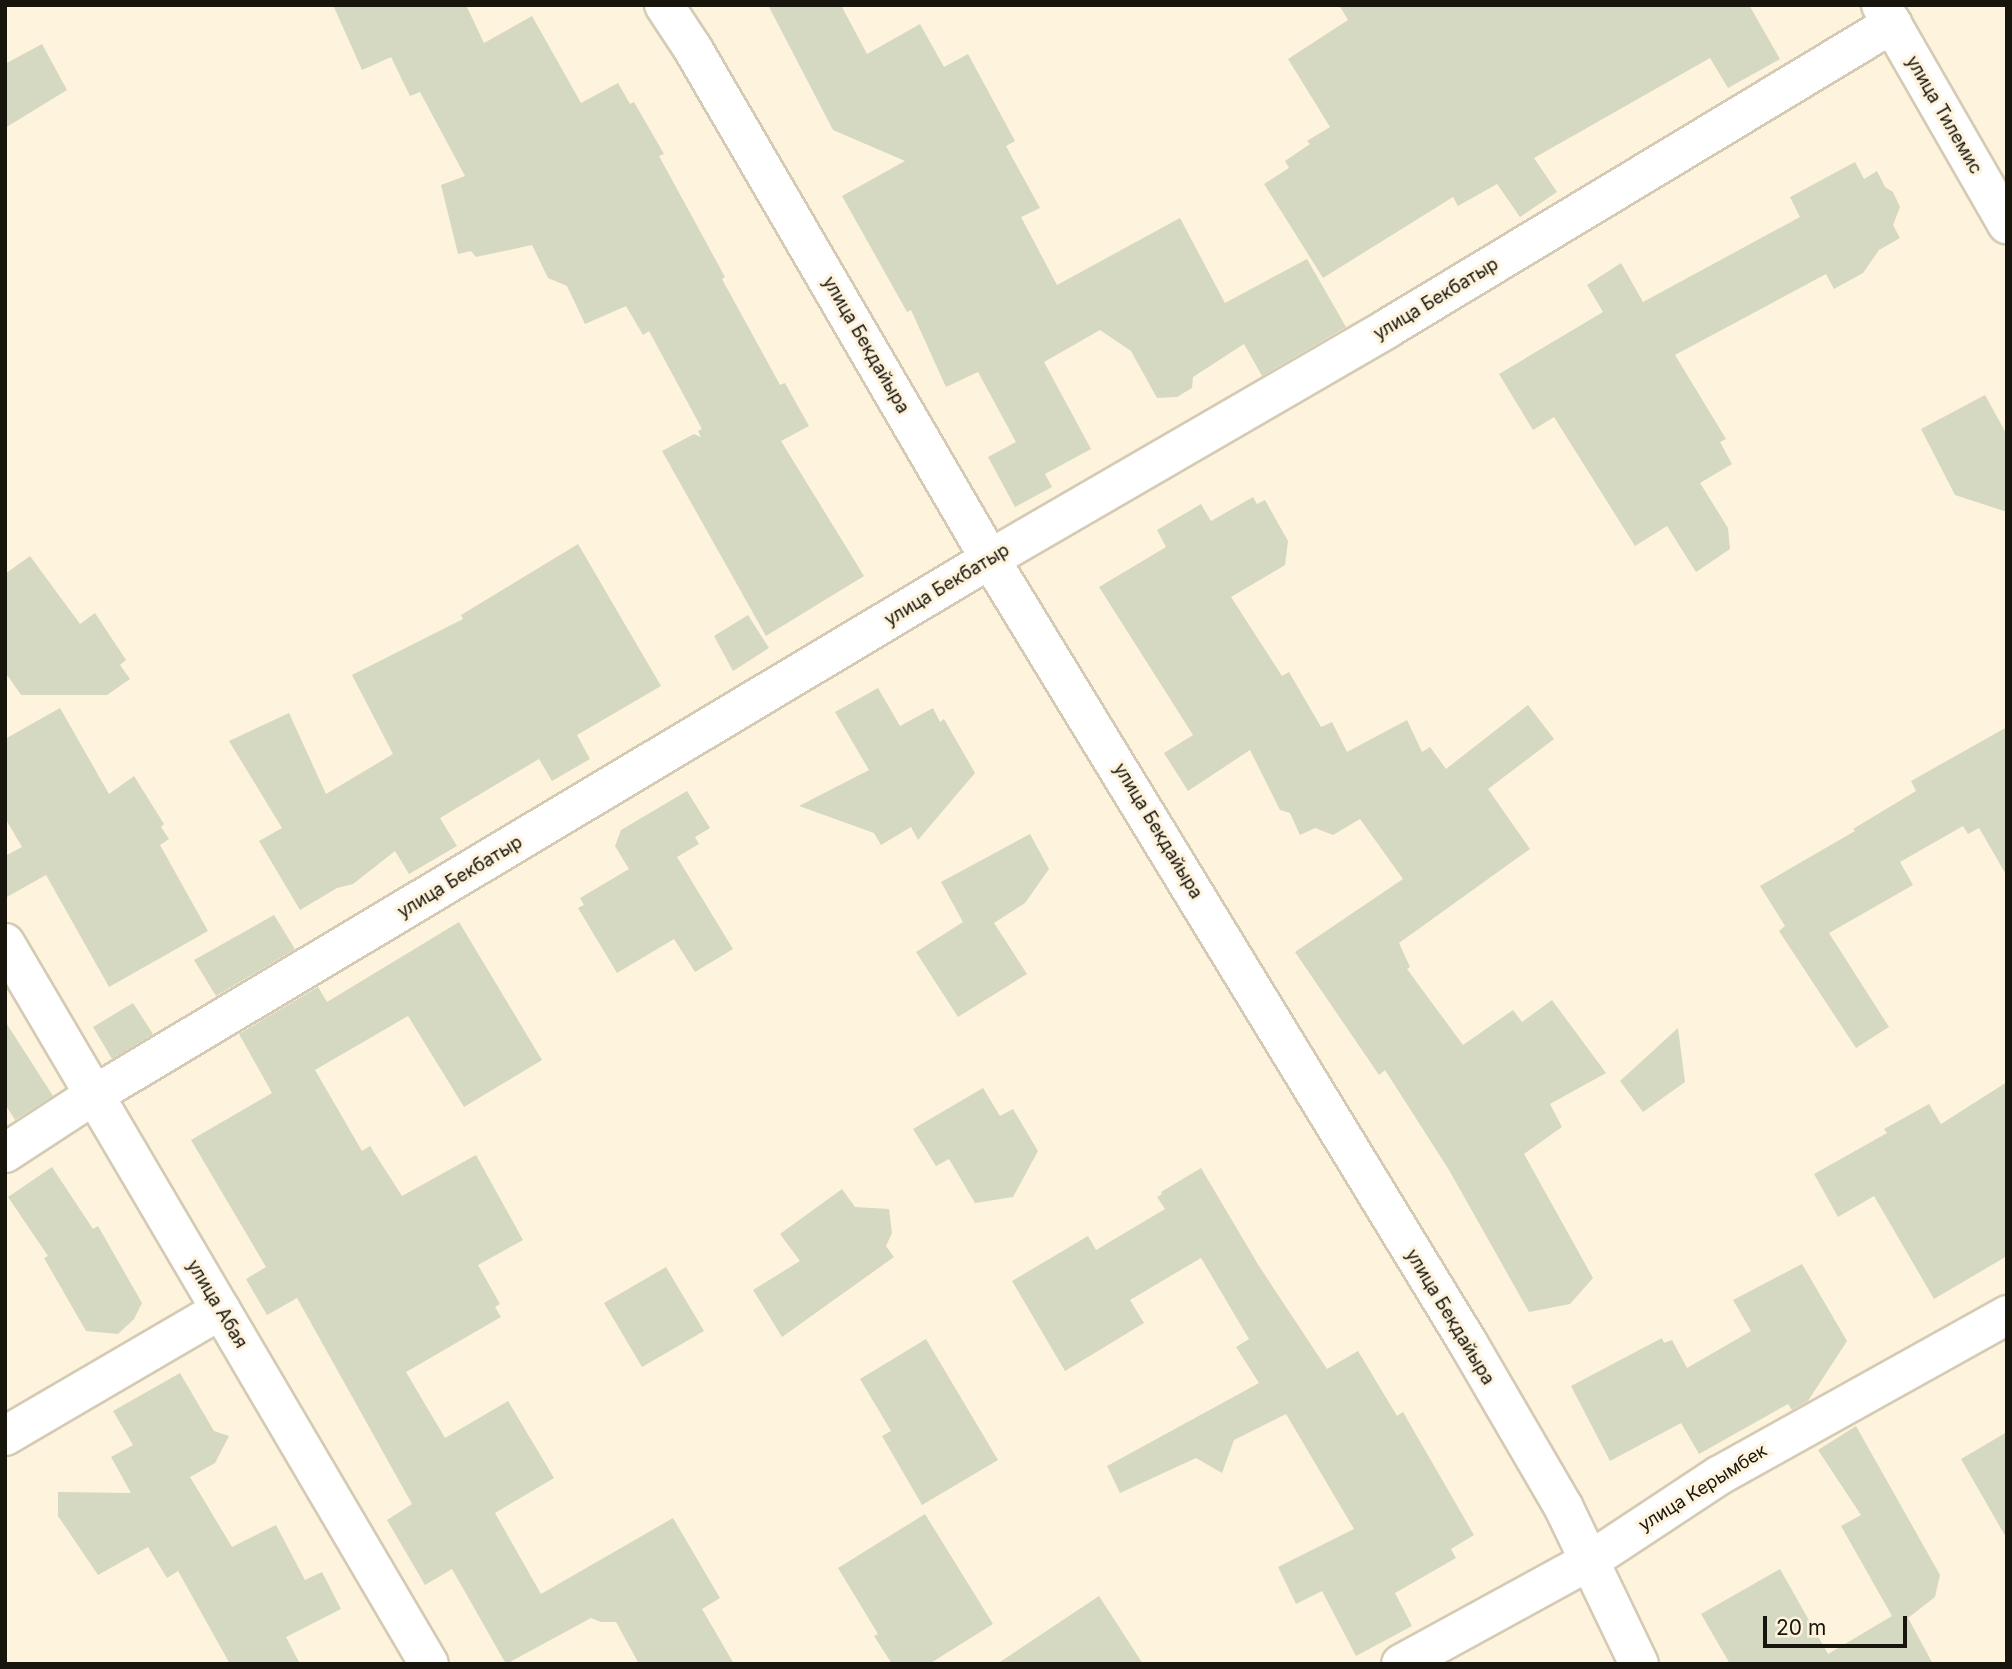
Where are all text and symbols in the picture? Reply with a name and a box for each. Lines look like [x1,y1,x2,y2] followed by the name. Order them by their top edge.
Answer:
[1901,52,1987,178] street label: улица Тилемис
[1370,253,1502,345] street label: улица Бекбатыр
[818,273,914,417] street label: улица Бекдайыра
[881,539,1013,631] street label: улица Бекбатыр
[1109,759,1207,903] street label: улица Бекдайыра
[394,831,526,923] street label: улица Бекбатыр
[1401,1245,1499,1389] street label: улица Бекдайыра
[182,1256,252,1352] street label: улица Абая
[1635,1440,1771,1536] street label: улица Керымбек
[1767,1602,1910,1646] scale bar
[1776,1615,1826,1640] text: 20 m

